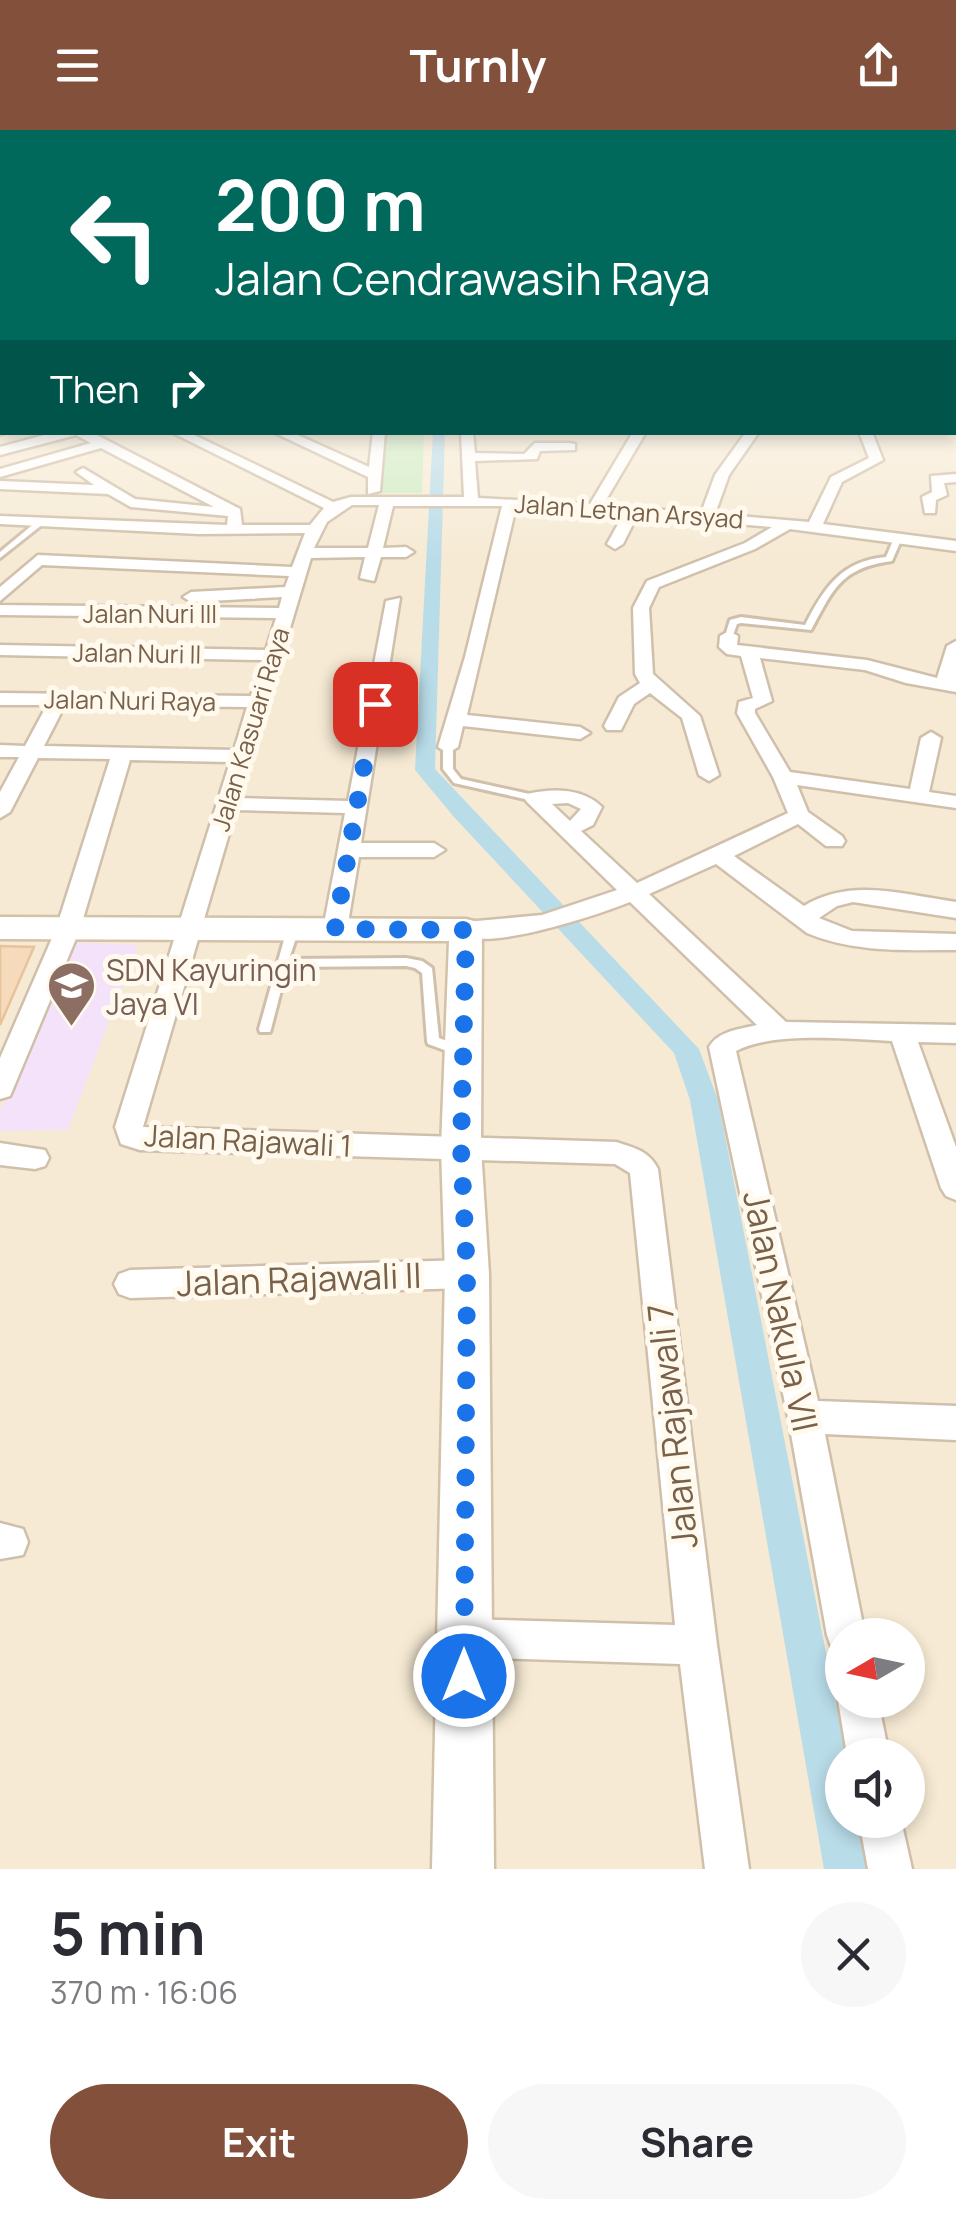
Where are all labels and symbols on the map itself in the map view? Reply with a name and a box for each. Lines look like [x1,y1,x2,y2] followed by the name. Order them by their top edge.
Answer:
[513,486,745,536] street label: Jalan Letnan Arsyad
[83,596,217,631] street label: Jalan Nuri III
[202,623,298,835] street label: Jalan Kasuari Raya
[72,634,202,672] street label: Jalan Nuri II
[333,662,418,747] pin
[44,681,216,719] street label: Jalan Nuri Raya
[106,949,317,1024] place label: SDN Kayuringin Jaya VI
[45,960,97,1028] school or university icon: SDN Kayuringin Jaya VI
[143,1114,353,1166] street label: Jalan Rajawali 1
[732,1186,830,1436] street label: Jalan Nakula VII
[176,1251,422,1307] street label: Jalan Rajawali II
[635,1301,709,1551] street label: Jalan Rajawali 7
[825,1618,925,1718] north arrow
[412,1624,516,1728] position arrow

